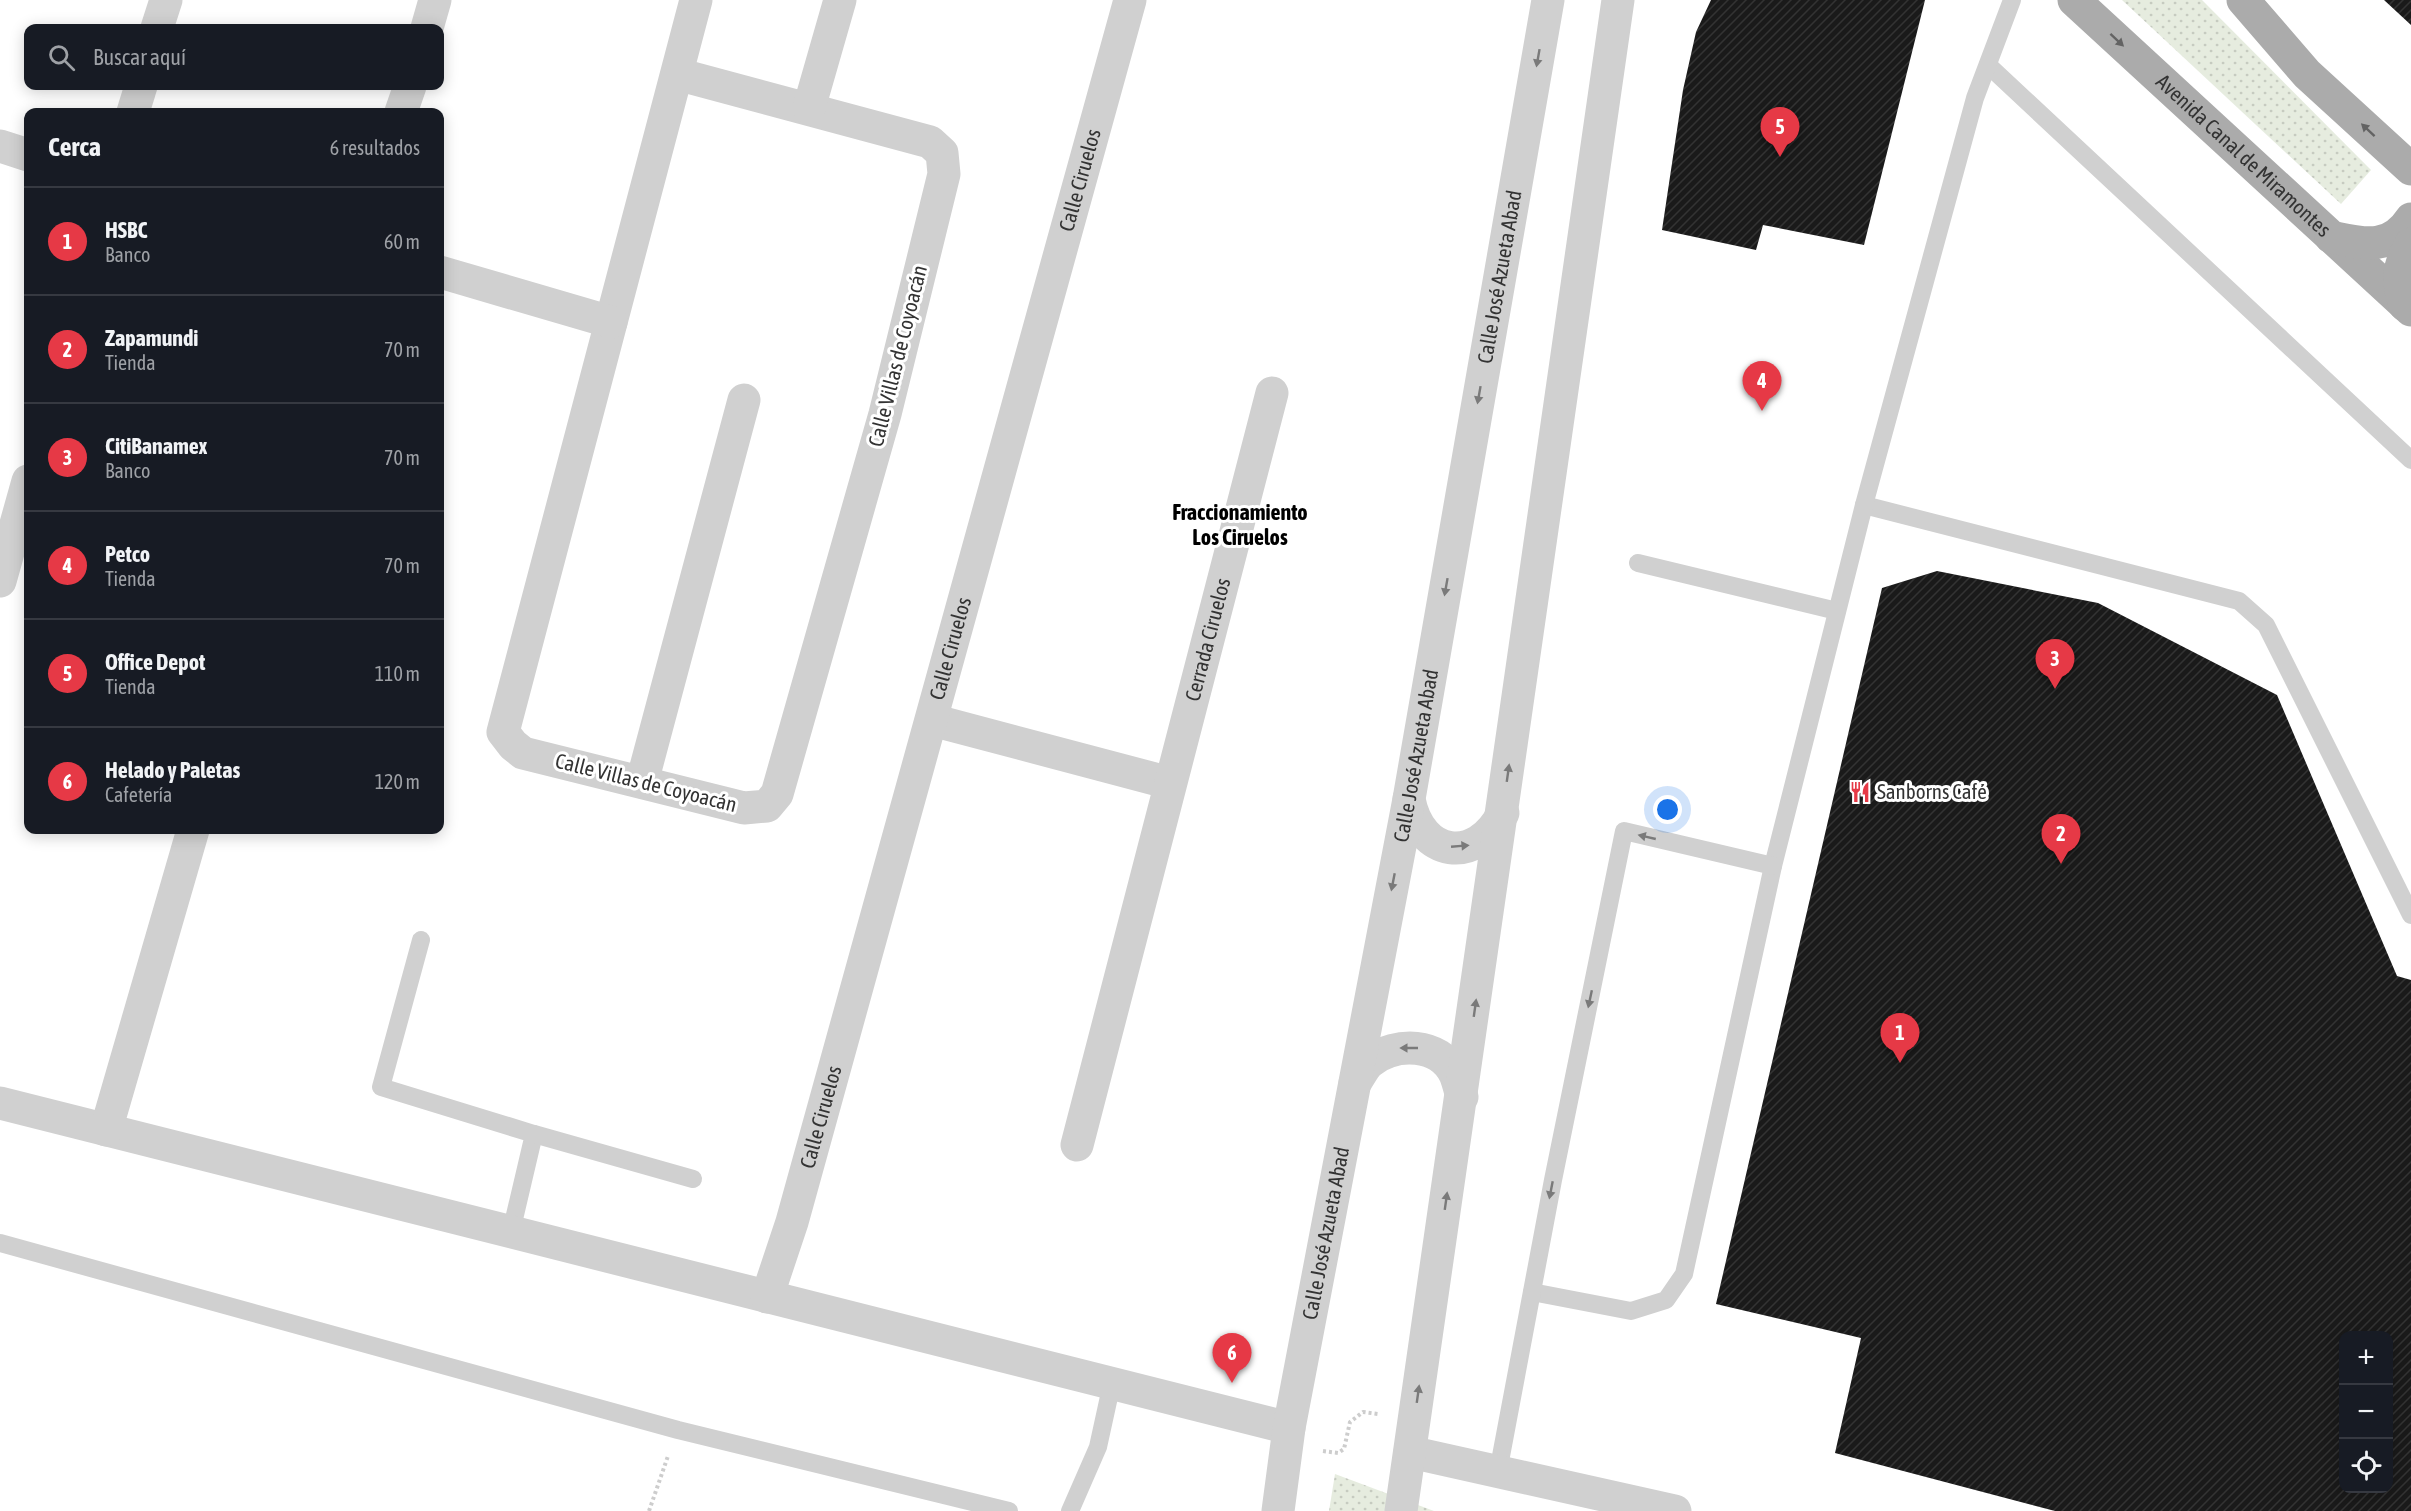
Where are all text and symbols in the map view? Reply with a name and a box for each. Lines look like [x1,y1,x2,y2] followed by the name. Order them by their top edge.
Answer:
[24,24,444,90] search box
[2110,33,2125,47] one-way arrow
[45,41,78,74] icon: search
[93,44,186,70] text: Buscar aquí
[1533,48,1542,67] one-way arrow
[2152,69,2336,241] street label: Avenida Canal de Miramontes
[1760,108,1800,157] pin: 5
[2361,124,2376,137] one-way arrow
[1054,126,1105,234] street label: Calle Ciruelos
[48,132,101,162] text: Cerca
[330,136,420,159] text: 6 resultados
[1472,188,1526,365] street label: Calle José Azueta Abad
[105,217,147,243] text: HSBC
[63,230,72,253] text: 1
[384,230,420,253] text: 60 m
[105,243,150,266] text: Banco
[863,263,931,449] street label: Calle Villas de Coyoacán
[105,325,198,351] text: Zapamundi
[63,338,72,361] text: 2
[384,338,420,361] text: 70 m
[105,351,156,374] text: Tienda
[1742,362,1782,411] pin: 4
[1475,385,1484,404] one-way arrow
[105,433,207,459] text: CitiBanamex
[63,446,72,469] text: 3
[384,446,420,469] text: 70 m
[105,459,150,482] text: Banco
[1172,499,1308,550] district label: Fraccionamiento Los Ciruelos
[105,541,150,567] text: Petco
[63,554,72,577] text: 4
[384,554,420,577] text: 70 m
[105,567,156,590] text: Tienda
[1180,575,1235,704] street label: Cerrada Ciruelos
[1441,577,1450,596] one-way arrow
[924,594,975,702] street label: Calle Ciruelos
[2036,640,2074,689] pin: 3
[105,649,205,675] text: Office Depot
[63,662,72,685] text: 5
[375,662,420,685] text: 110 m
[1388,667,1442,844] street label: Calle José Azueta Abad
[105,675,156,698] text: Tienda
[553,748,739,816] street label: Calle Villas de Coyoacán
[105,757,240,783] text: Helado y Paletas
[1504,764,1513,783] one-way arrow
[63,770,72,793] text: 6
[375,770,420,793] text: 120 m
[1877,779,1987,803] place label: Sanborns Café
[1848,780,1872,804] restaurant icon: Sanborns Café
[105,783,172,806] text: Cafetería
[1653,795,1682,824] your location
[2042,814,2080,864] pin: 2
[1638,831,1656,841] one-way arrow
[1451,841,1470,850] one-way arrow
[1388,873,1397,892] one-way arrow
[1585,990,1594,1009] one-way arrow
[1470,998,1479,1017] one-way arrow
[1880,1014,1920,1063] pin: 1
[1399,1044,1418,1053] one-way arrow
[794,1063,846,1171] street label: Calle Ciruelos
[1297,1145,1353,1321] street label: Calle José Azueta Abad
[1546,1181,1555,1200] one-way arrow
[1442,1191,1451,1210] one-way arrow
[2339,1331,2393,1493] map controls
[2339,1331,2393,1385] button: +
[1212,1334,1252,1383] pin: 6
[1414,1384,1423,1403] one-way arrow
[2339,1385,2393,1439] button: −
[2339,1439,2393,1493] button: locate

